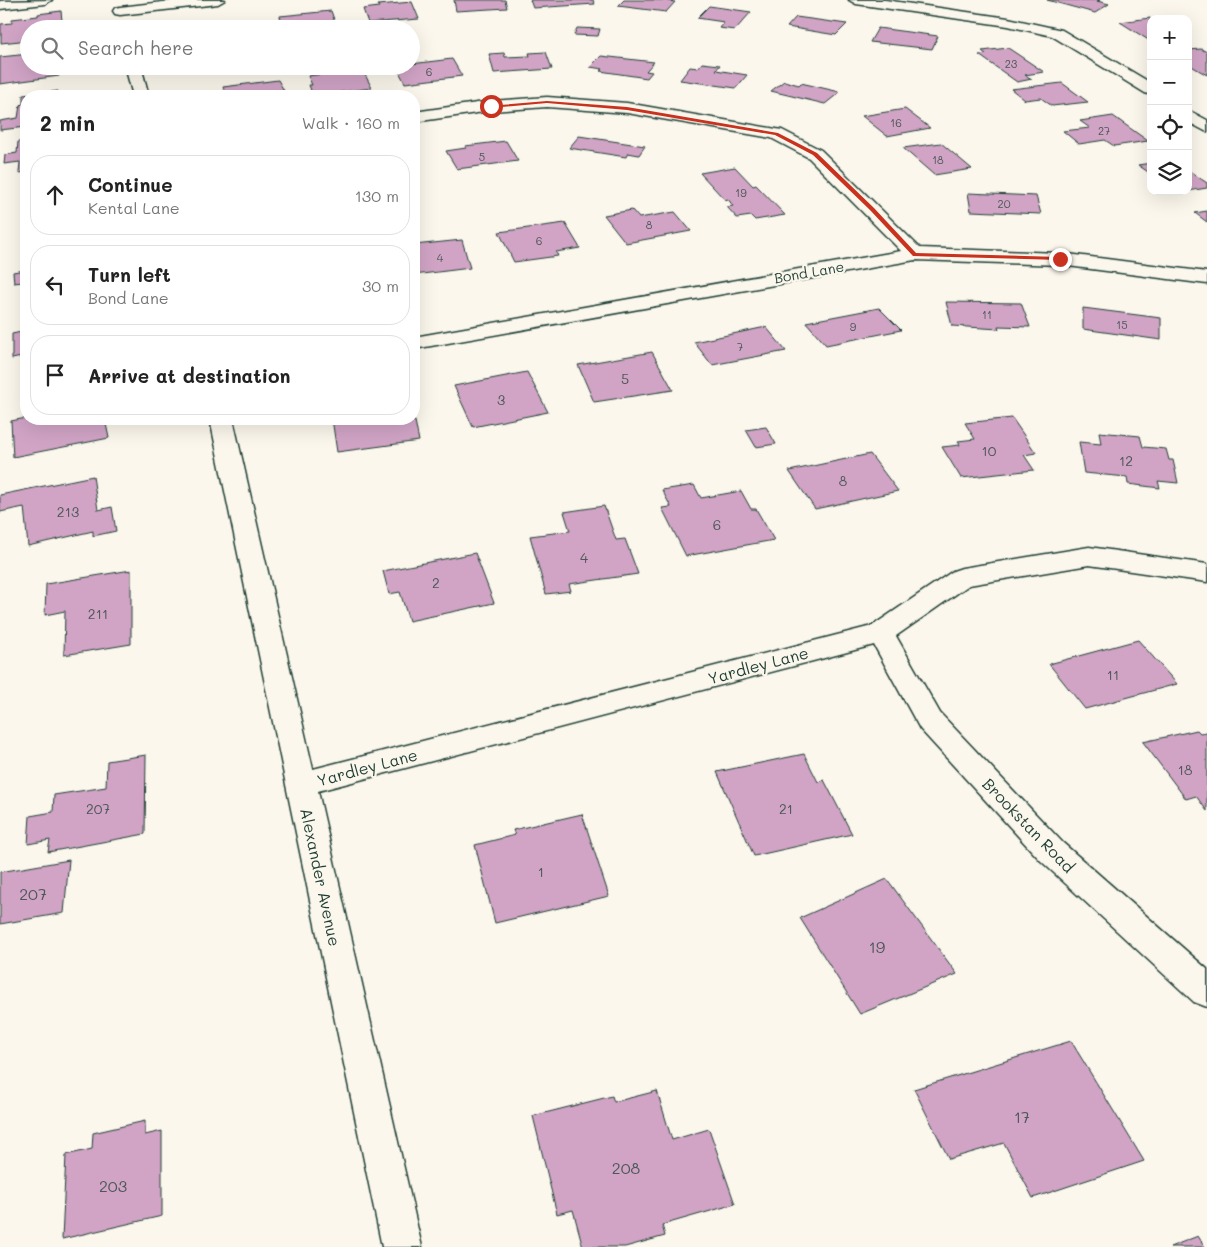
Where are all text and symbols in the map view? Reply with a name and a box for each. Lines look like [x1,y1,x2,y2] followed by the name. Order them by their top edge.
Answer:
[1147,15,1192,195] map controls
[1147,15,1192,60] button: +
[20,20,420,75] search box
[38,34,66,62] icon: search
[78,35,194,60] text: Search here
[1005,56,1018,71] house number: 23
[1147,60,1192,105] button: −
[426,64,432,79] house number: 6
[480,95,503,118] route start
[1147,105,1192,150] button: locate
[40,109,95,136] text: 2 min
[302,112,400,133] text: Walk · 160 m
[890,115,902,130] house number: 16
[1098,123,1110,138] house number: 27
[479,149,485,164] house number: 5
[1147,150,1192,195] button: layers
[932,152,944,167] house number: 18
[88,172,173,197] text: Continue
[41,181,69,209] icon: ahead
[355,185,399,206] text: 130 m
[735,185,747,200] house number: 19
[998,196,1011,211] house number: 20
[88,197,180,218] text: Kental Lane
[646,217,653,232] house number: 8
[536,233,542,248] house number: 6
[1049,248,1072,271] route end
[437,250,444,265] house number: 4
[773,257,845,287] street label: Bond Lane
[88,262,171,287] text: Turn left
[41,271,69,299] icon: left
[362,275,399,296] text: 30 m
[88,287,169,308] text: Bond Lane
[982,307,992,322] house number: 11
[1116,317,1128,332] house number: 15
[850,319,857,334] house number: 9
[737,339,743,354] house number: 7
[41,361,69,389] icon: arrive
[88,363,291,388] text: Arrive at destination
[621,369,629,388] house number: 5
[497,390,505,409] house number: 3
[982,441,997,460] house number: 10
[1119,451,1133,470] house number: 12
[839,471,847,490] house number: 8
[57,502,79,521] house number: 213
[713,515,721,534] house number: 6
[580,548,589,567] house number: 4
[432,573,440,592] house number: 2
[88,604,108,623] house number: 211
[705,642,811,688] street label: Yardley Lane
[1107,665,1119,684] house number: 11
[314,744,420,790] street label: Yardley Lane
[1178,760,1192,779] house number: 18
[978,773,1080,877] street label: Brookstan Road
[86,799,110,818] house number: 207
[779,799,793,818] house number: 21
[296,806,346,948] street label: Alexander Avenue
[538,862,544,881] house number: 1
[19,883,47,904] house number: 207
[869,936,885,957] house number: 19
[1014,1106,1030,1127] house number: 17
[612,1157,641,1178] house number: 208
[99,1175,127,1196] house number: 203

